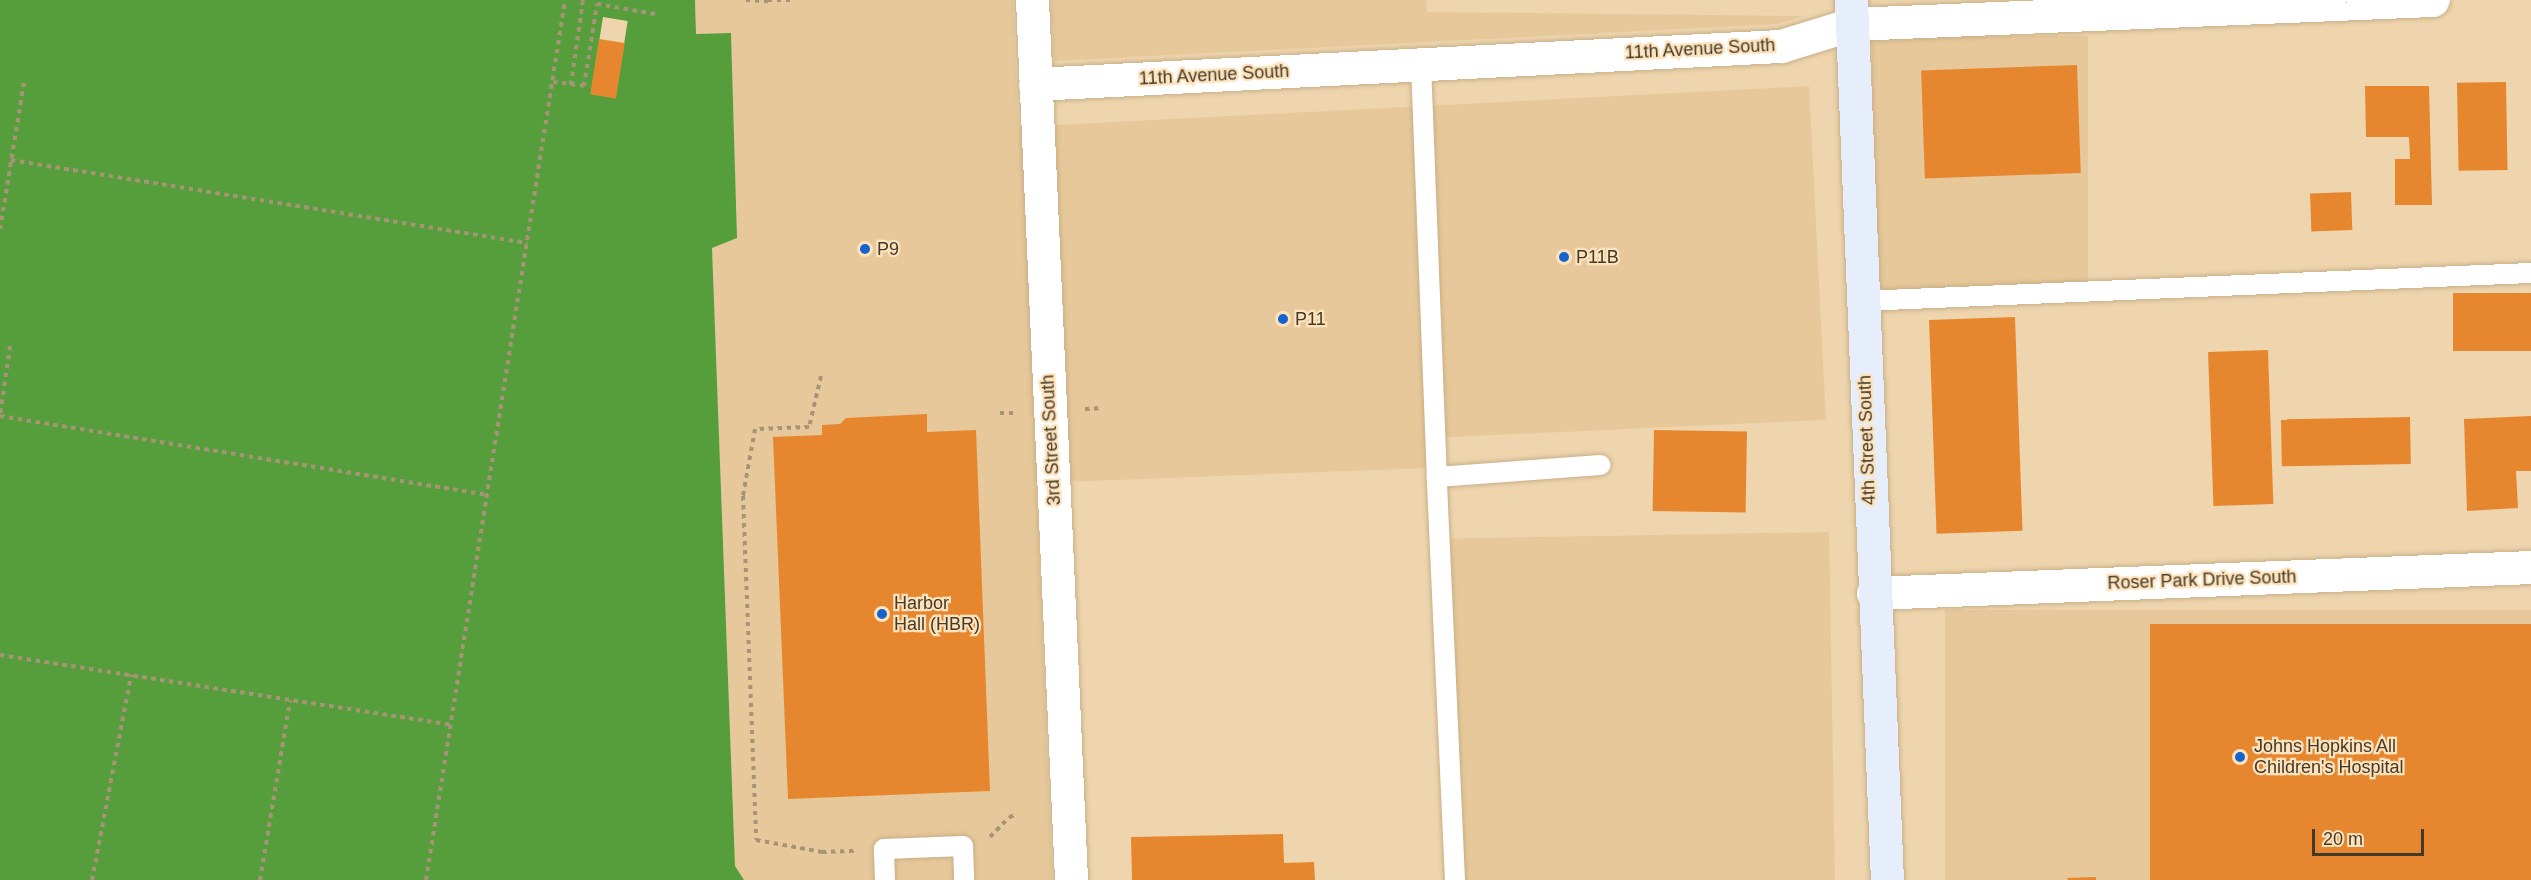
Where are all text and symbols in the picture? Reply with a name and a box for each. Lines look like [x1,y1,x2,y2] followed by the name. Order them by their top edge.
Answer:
[1624,34,1776,64] street label: 11th Avenue South
[1138,60,1290,90] street label: 11th Avenue South
[877,238,899,260] place label: P9
[858,242,872,256] marker: P9
[1576,246,1619,268] place label: P11B
[1557,250,1571,264] marker: P11B
[1295,308,1326,330] place label: P11
[1276,312,1290,326] marker: P11
[1037,374,1065,506] street label: 3rd Street South
[1854,375,1880,505] street label: 4th Street South
[2107,566,2297,594] street label: Roser Park Drive South
[894,593,980,636] place label: Harbor Hall (HBR)
[875,607,889,621] marker: Harbor Hall (HBR)
[2254,736,2404,778] place label: Johns Hopkins All Children's Hospital
[2231,748,2249,766] marker: Johns Hopkins All Children's Hospital
[2315,817,2428,855] scale bar
[2323,829,2363,849] text: 20 m

